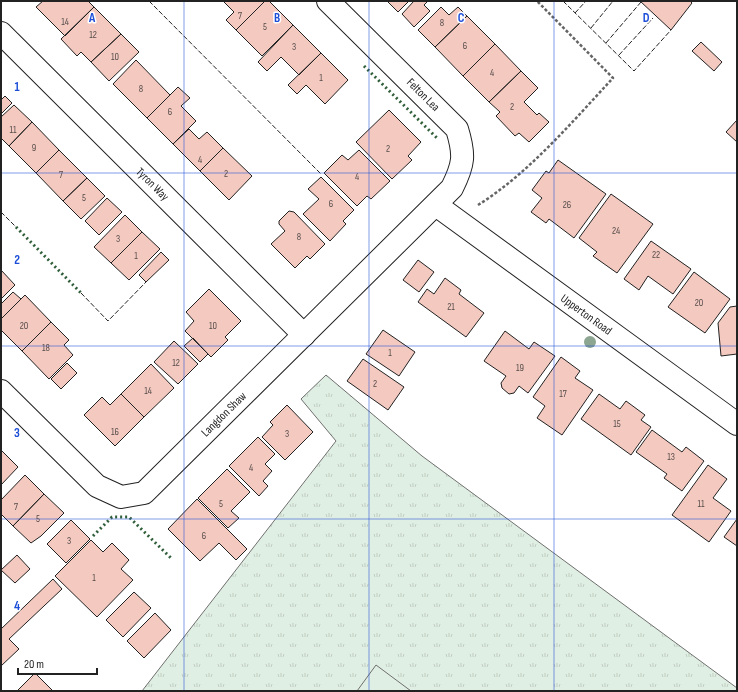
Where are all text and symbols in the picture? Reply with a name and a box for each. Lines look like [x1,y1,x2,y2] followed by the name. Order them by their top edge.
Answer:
[88,10,96,26] text: A
[238,10,242,22] house number: 7
[274,10,280,26] text: B
[458,10,465,26] text: C
[643,10,650,26] text: D
[61,16,69,28] house number: 14
[440,17,444,29] house number: 8
[263,21,267,33] house number: 5
[89,29,97,41] house number: 12
[463,40,467,52] house number: 6
[292,41,296,53] house number: 3
[111,51,119,63] house number: 10
[490,67,494,79] house number: 4
[319,72,323,84] house number: 1
[403,75,443,115] street label: Felton Lea
[14,79,20,95] text: 1
[139,83,143,95] house number: 8
[510,101,514,113] house number: 2
[168,106,172,118] house number: 6
[10,124,17,136] house number: 11
[32,142,36,154] house number: 9
[386,143,390,155] house number: 2
[198,154,202,166] house number: 4
[133,164,173,204] street label: Tyron Way
[224,168,228,180] house number: 2
[59,169,63,181] house number: 7
[355,171,359,183] house number: 4
[82,192,86,204] house number: 5
[329,198,333,210] house number: 6
[563,199,571,211] house number: 26
[612,225,620,237] house number: 24
[297,231,301,243] house number: 8
[116,233,120,245] house number: 3
[652,249,660,261] house number: 22
[134,250,138,262] house number: 1
[14,252,20,268] text: 2
[558,291,615,338] street label: Upperton Road
[695,297,703,309] house number: 20
[447,301,455,313] house number: 21
[20,320,28,332] house number: 20
[209,320,217,332] house number: 10
[42,342,50,354] house number: 18
[388,347,392,359] house number: 1
[172,357,180,369] house number: 12
[516,362,524,374] house number: 19
[373,378,377,390] house number: 2
[144,385,152,397] house number: 14
[198,388,250,440] street label: Langdon Shaw
[559,388,567,400] house number: 17
[613,418,621,430] house number: 15
[14,425,20,441] text: 3
[111,426,119,438] house number: 16
[285,428,289,440] house number: 3
[667,451,675,463] house number: 13
[249,462,253,474] house number: 4
[219,498,223,510] house number: 5
[698,498,705,510] house number: 11
[14,501,18,513] house number: 7
[36,513,40,525] house number: 5
[202,530,206,542] house number: 6
[67,535,71,547] house number: 3
[92,572,96,584] house number: 1
[14,598,20,614] text: 4
[18,650,97,676] scale bar
[24,657,44,672] text: 20 m

